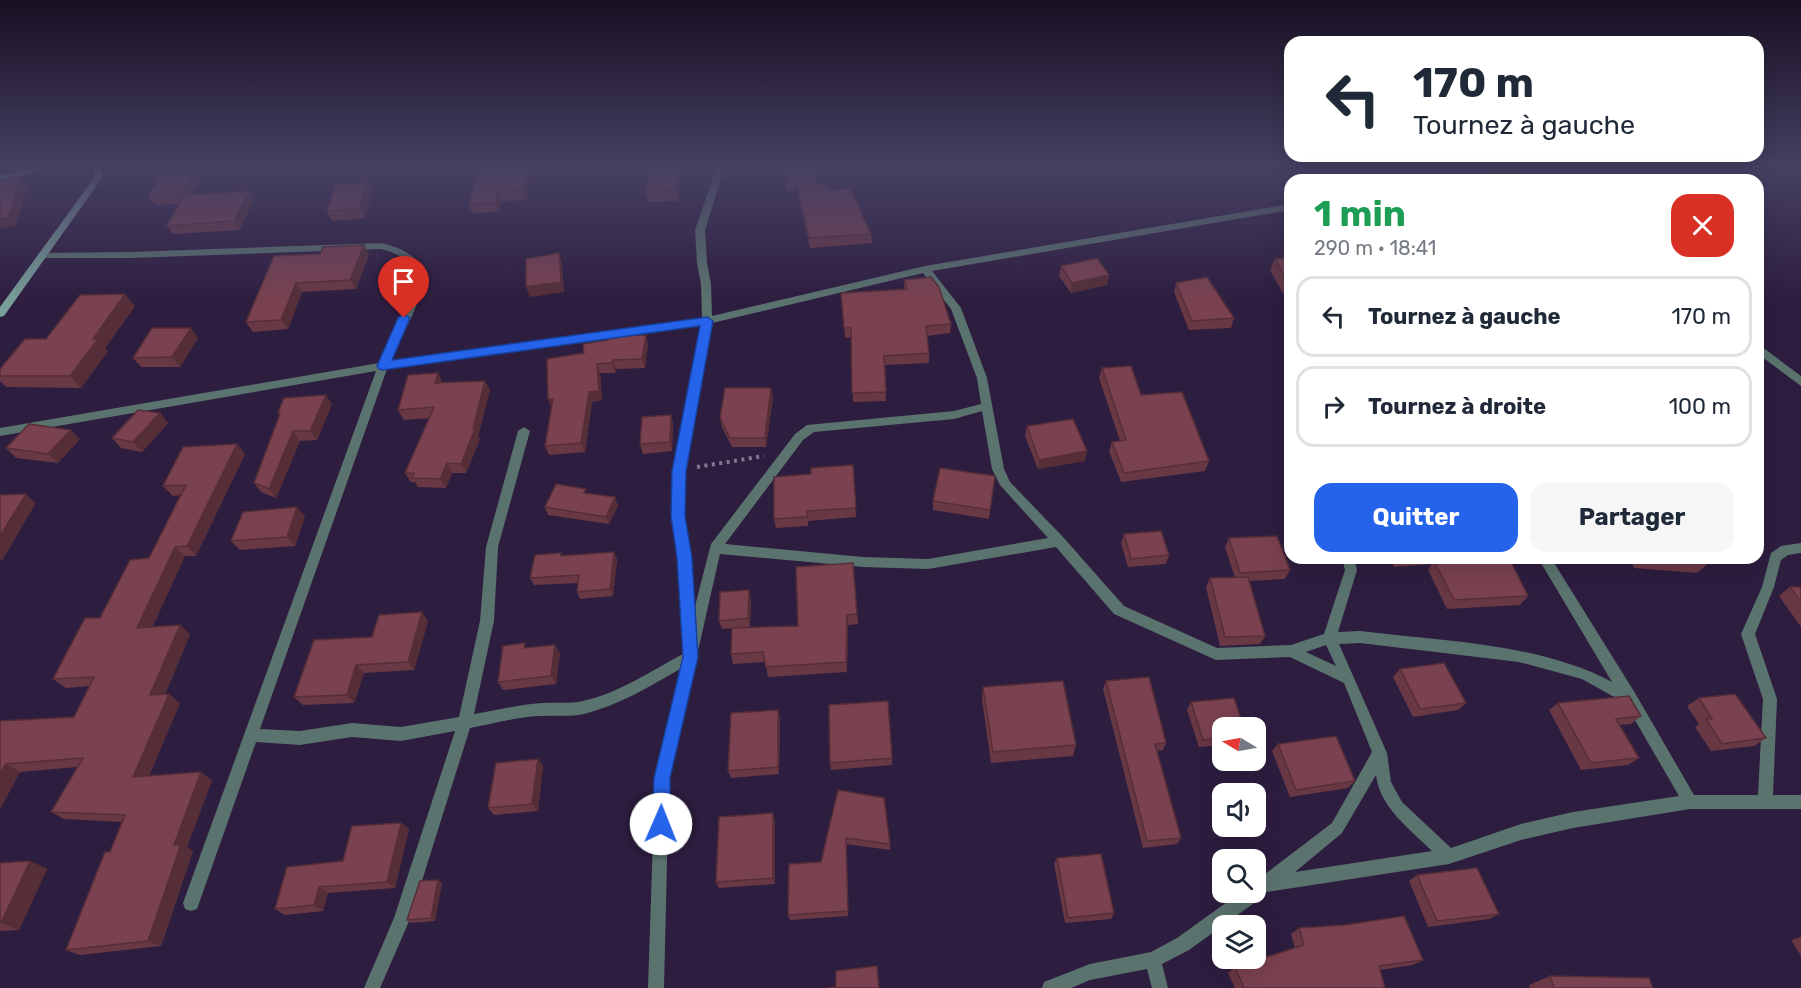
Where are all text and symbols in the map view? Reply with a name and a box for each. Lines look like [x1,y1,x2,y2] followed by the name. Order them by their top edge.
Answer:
[1413,58,1534,108] text: 170 m
[1314,60,1392,138] icon: left
[1413,109,1635,141] text: Tournez à gauche
[1314,192,1406,235] text: 1 min
[1671,194,1734,257] button: close
[1314,236,1436,260] text: 290 m · 18:41
[378,256,429,318] pin
[387,265,420,298] icon: arrive
[1317,300,1350,333] icon: left
[1368,303,1561,330] text: Tournez à gauche
[1671,303,1731,330] text: 170 m
[1317,390,1350,423] icon: right
[1368,393,1546,420] text: Tournez à droite
[1669,393,1731,420] text: 100 m
[1314,483,1518,552] button: Quitter
[1530,483,1734,552] button: Partager
[1212,717,1266,771] north arrow
[1212,717,1266,969] map controls
[1212,783,1266,837] button: sound
[629,792,693,856] position arrow
[1212,849,1266,903] button: search
[1212,915,1266,969] button: layers

